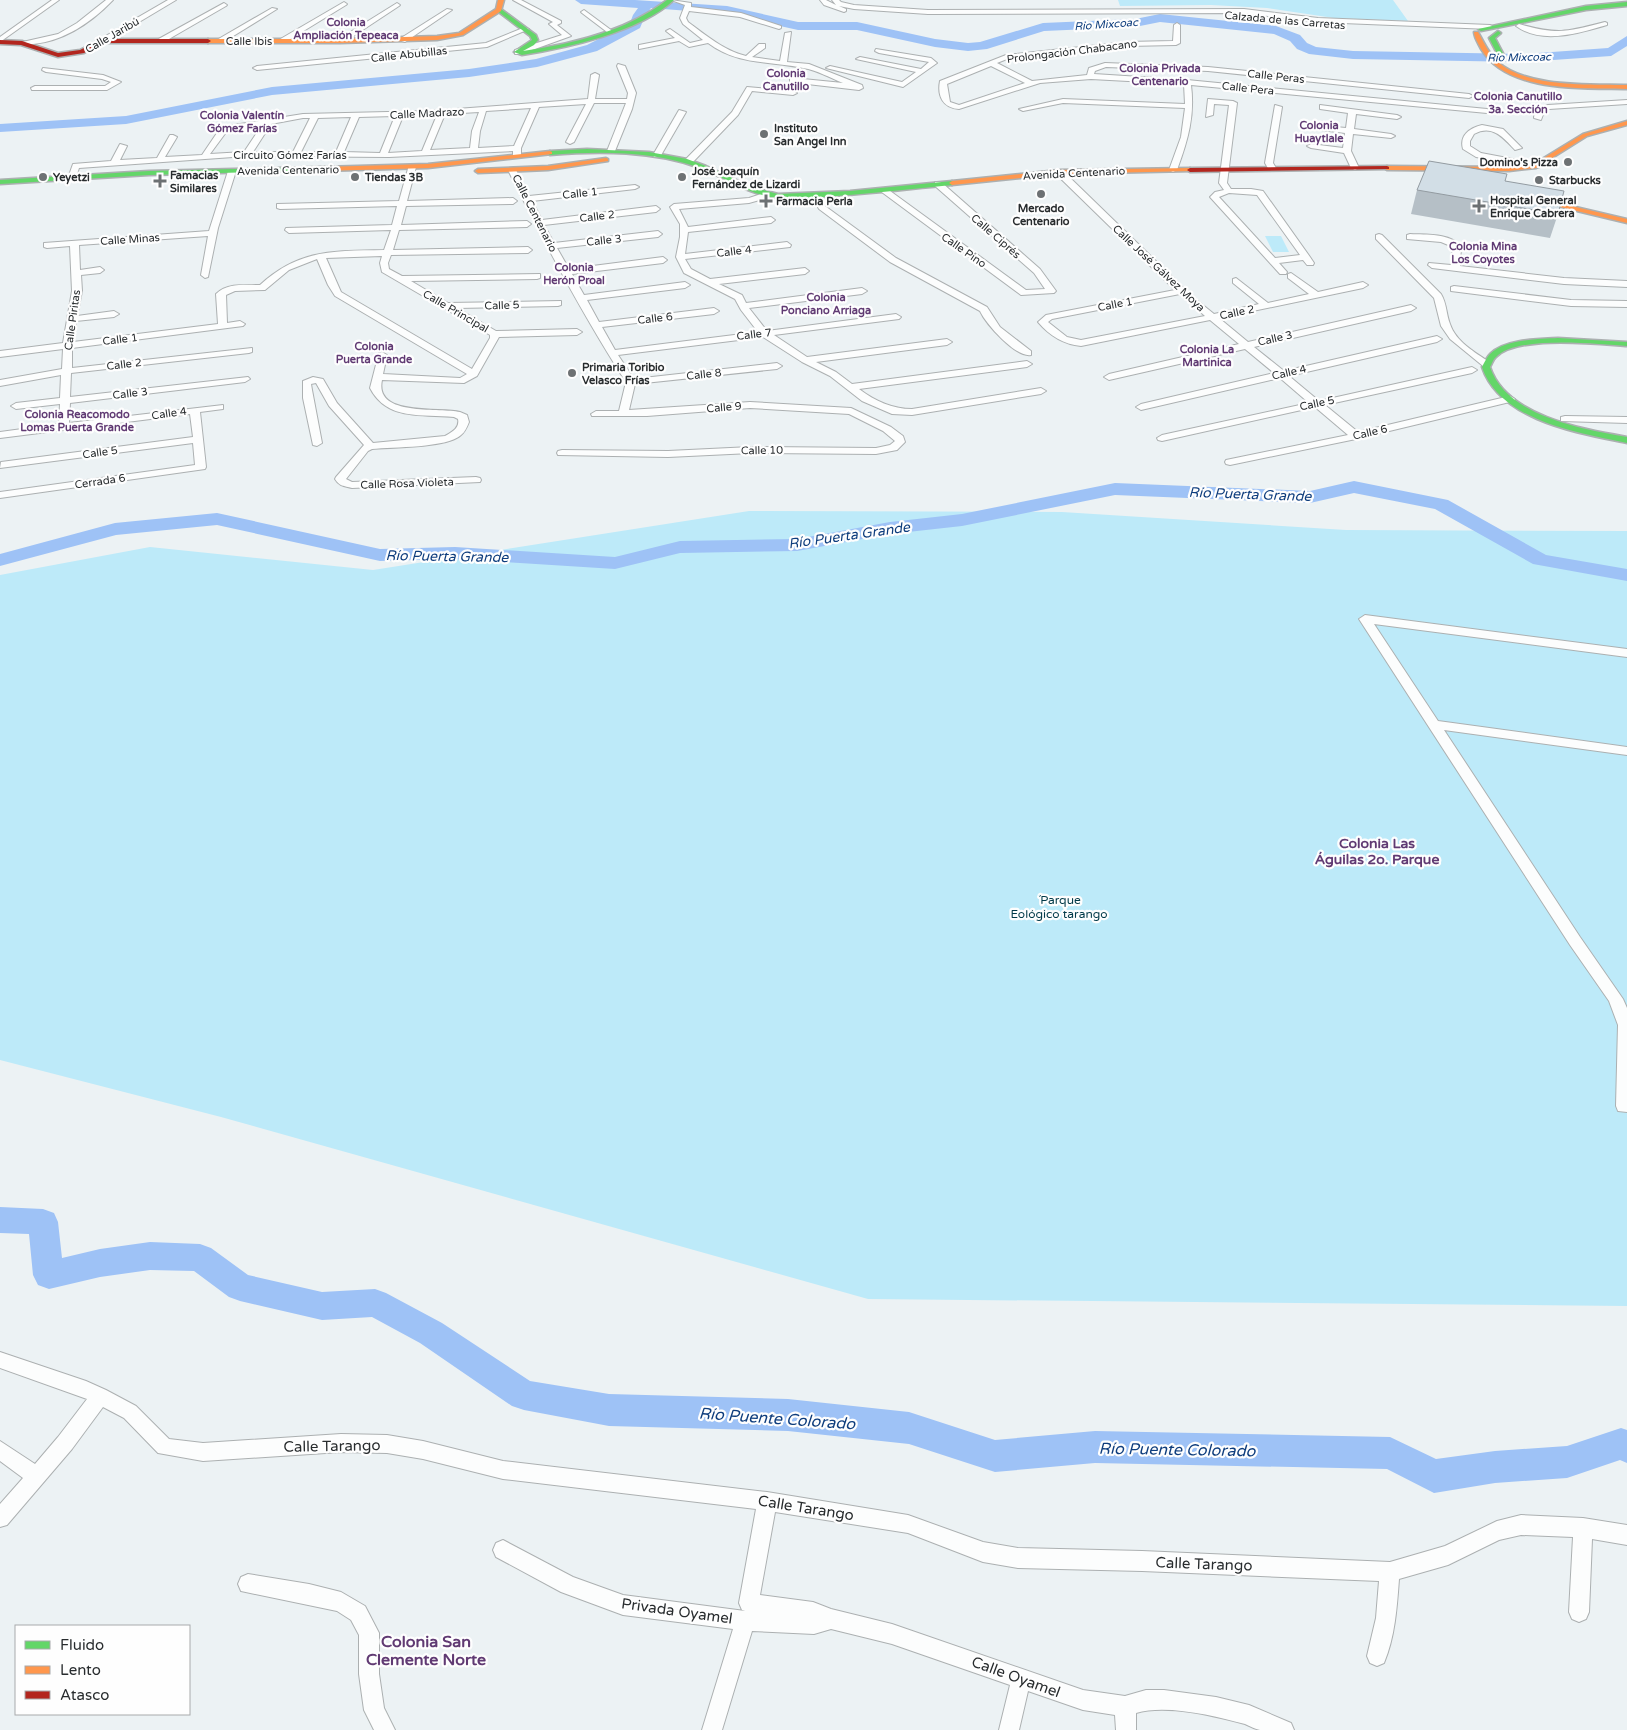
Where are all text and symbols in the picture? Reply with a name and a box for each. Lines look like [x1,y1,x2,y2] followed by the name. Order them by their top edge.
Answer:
[1224,9,1346,32] street label: Calzada de las Carretas
[83,15,142,56] street label: Calle Jaribú
[293,16,399,43] district label: Colonia Ampliación Tepeaca
[1074,16,1139,33] water label: Río Mixcoac
[226,35,272,48] street label: Calle Ibis
[1006,37,1138,66] street label: Prolongación Chabacano
[370,44,448,65] street label: Calle Abubillas
[1487,50,1552,65] water label: Río Mixcoac
[1119,62,1201,88] district label: Colonia Privada Centenario
[763,67,809,93] district label: Colonia Canutillo
[1247,67,1305,86] street label: Calle Peras
[1221,79,1275,98] street label: Calle Pera
[1474,90,1562,116] district label: Colonia Canutillo 3a. Sección
[389,105,465,122] street label: Calle Madrazo
[200,109,285,135] district label: Colonia Valentín Gómez Farías
[1294,119,1344,146] district label: Colonia Huaytlale
[774,122,847,149] place label: Instituto San Angel Inn
[758,128,770,140] marker: Instituto San Angel Inn
[233,149,347,162] street label: Circuito Gómez Farías
[1479,156,1558,169] place label: Domino's Pizza
[1562,156,1574,168] marker: Domino's Pizza
[237,163,340,178] street label: Avenida Centenario
[1023,164,1126,183] street label: Avenida Centenario
[691,165,801,191] place label: José Joaquín Fernández de Lizardi
[170,169,219,195] place label: Famacias Similares
[37,171,49,183] marker: Yeyetzi
[53,171,90,185] place label: Yeyetzi
[349,171,361,183] marker: Tiendas 3B
[364,171,423,184] place label: Tiendas 3B
[676,171,688,183] marker: José Joaquín Fernández de Lizardi
[509,172,560,255] street label: Calle Centenario
[1533,174,1545,186] marker: Starbucks
[1549,174,1602,187] place label: Starbucks
[154,175,166,187] marker: Famacias Similares
[562,185,598,202] street label: Calle 1
[1035,188,1047,200] marker: Mercado Centenario
[1490,194,1577,221] place label: Hospital General Enrique Cabrera
[760,195,772,207] marker: Farmacia Perla
[776,195,853,208] place label: Farmacia Perla
[1472,199,1486,213] marker: Hospital General Enrique Cabrera
[1012,202,1070,228] place label: Mercado Centenario
[579,208,615,225] street label: Calle 2
[968,211,1023,261] street label: Calle Ciprés
[1110,222,1207,314] street label: Calle José Gálvez Moya
[939,230,989,271] street label: Calle Pino
[100,231,160,248] street label: Calle Minas
[586,232,622,249] street label: Calle 3
[1449,240,1517,267] district label: Colonia Mina Los Coyotes
[716,243,752,260] street label: Calle 4
[543,261,605,287] district label: Colonia Herón Proal
[421,287,491,336] street label: Calle Principal
[62,289,83,351] street label: Calle Piritas
[781,291,871,318] district label: Colonia Ponciano Arriaga
[1097,295,1134,314] street label: Calle 1
[484,298,520,313] street label: Calle 5
[1218,302,1256,323] street label: Calle 2
[637,310,673,327] street label: Calle 6
[736,326,772,343] street label: Calle 7
[1256,328,1294,349] street label: Calle 3
[102,331,138,348] street label: Calle 1
[336,340,413,366] district label: Colonia Puerta Grande
[1180,343,1234,369] district label: Colonia La Martinica
[106,356,142,373] street label: Calle 2
[582,361,665,387] place label: Primaria Toribio Velasco Frías
[1270,362,1308,383] street label: Calle 4
[686,366,722,383] street label: Calle 8
[566,367,578,379] marker: Primaria Toribio Velasco Frías
[112,385,148,402] street label: Calle 3
[1298,393,1336,414] street label: Calle 5
[706,399,742,416] street label: Calle 9
[151,405,188,422] street label: Calle 4
[20,408,135,434] district label: Colonia Reacomodo Lomas Puerta Grande
[1351,422,1389,443] street label: Calle 6
[82,444,119,461] street label: Calle 5
[741,444,783,457] street label: Calle 10
[74,471,126,491] street label: Cerrada 6
[360,475,454,492] street label: Calle Rosa Violeta
[1188,484,1313,505] water label: Río Puerta Grande
[787,518,912,552] water label: Río Puerta Grande
[386,547,510,566] water label: Río Puerta Grande
[1315,835,1439,868] district label: Colonia Las Águilas 2o. Parque
[1010,893,1108,921] park label: ´Parque Eológico tarango
[698,1404,857,1435] water label: Río Puente Colorado
[283,1436,381,1456] street label: Calle Tarango
[1098,1439,1257,1461] water label: Río Puente Colorado
[757,1492,855,1524] street label: Calle Tarango
[1155,1553,1253,1575] street label: Calle Tarango
[620,1594,734,1628] street label: Privada Oyamel
[15,1625,190,1715] legend
[366,1632,486,1670] district label: Colonia San Clemente Norte
[60,1636,104,1654] text: Fluido
[969,1653,1063,1701] street label: Calle Oyamel
[60,1661,101,1679] text: Lento
[60,1686,109,1704] text: Atasco

